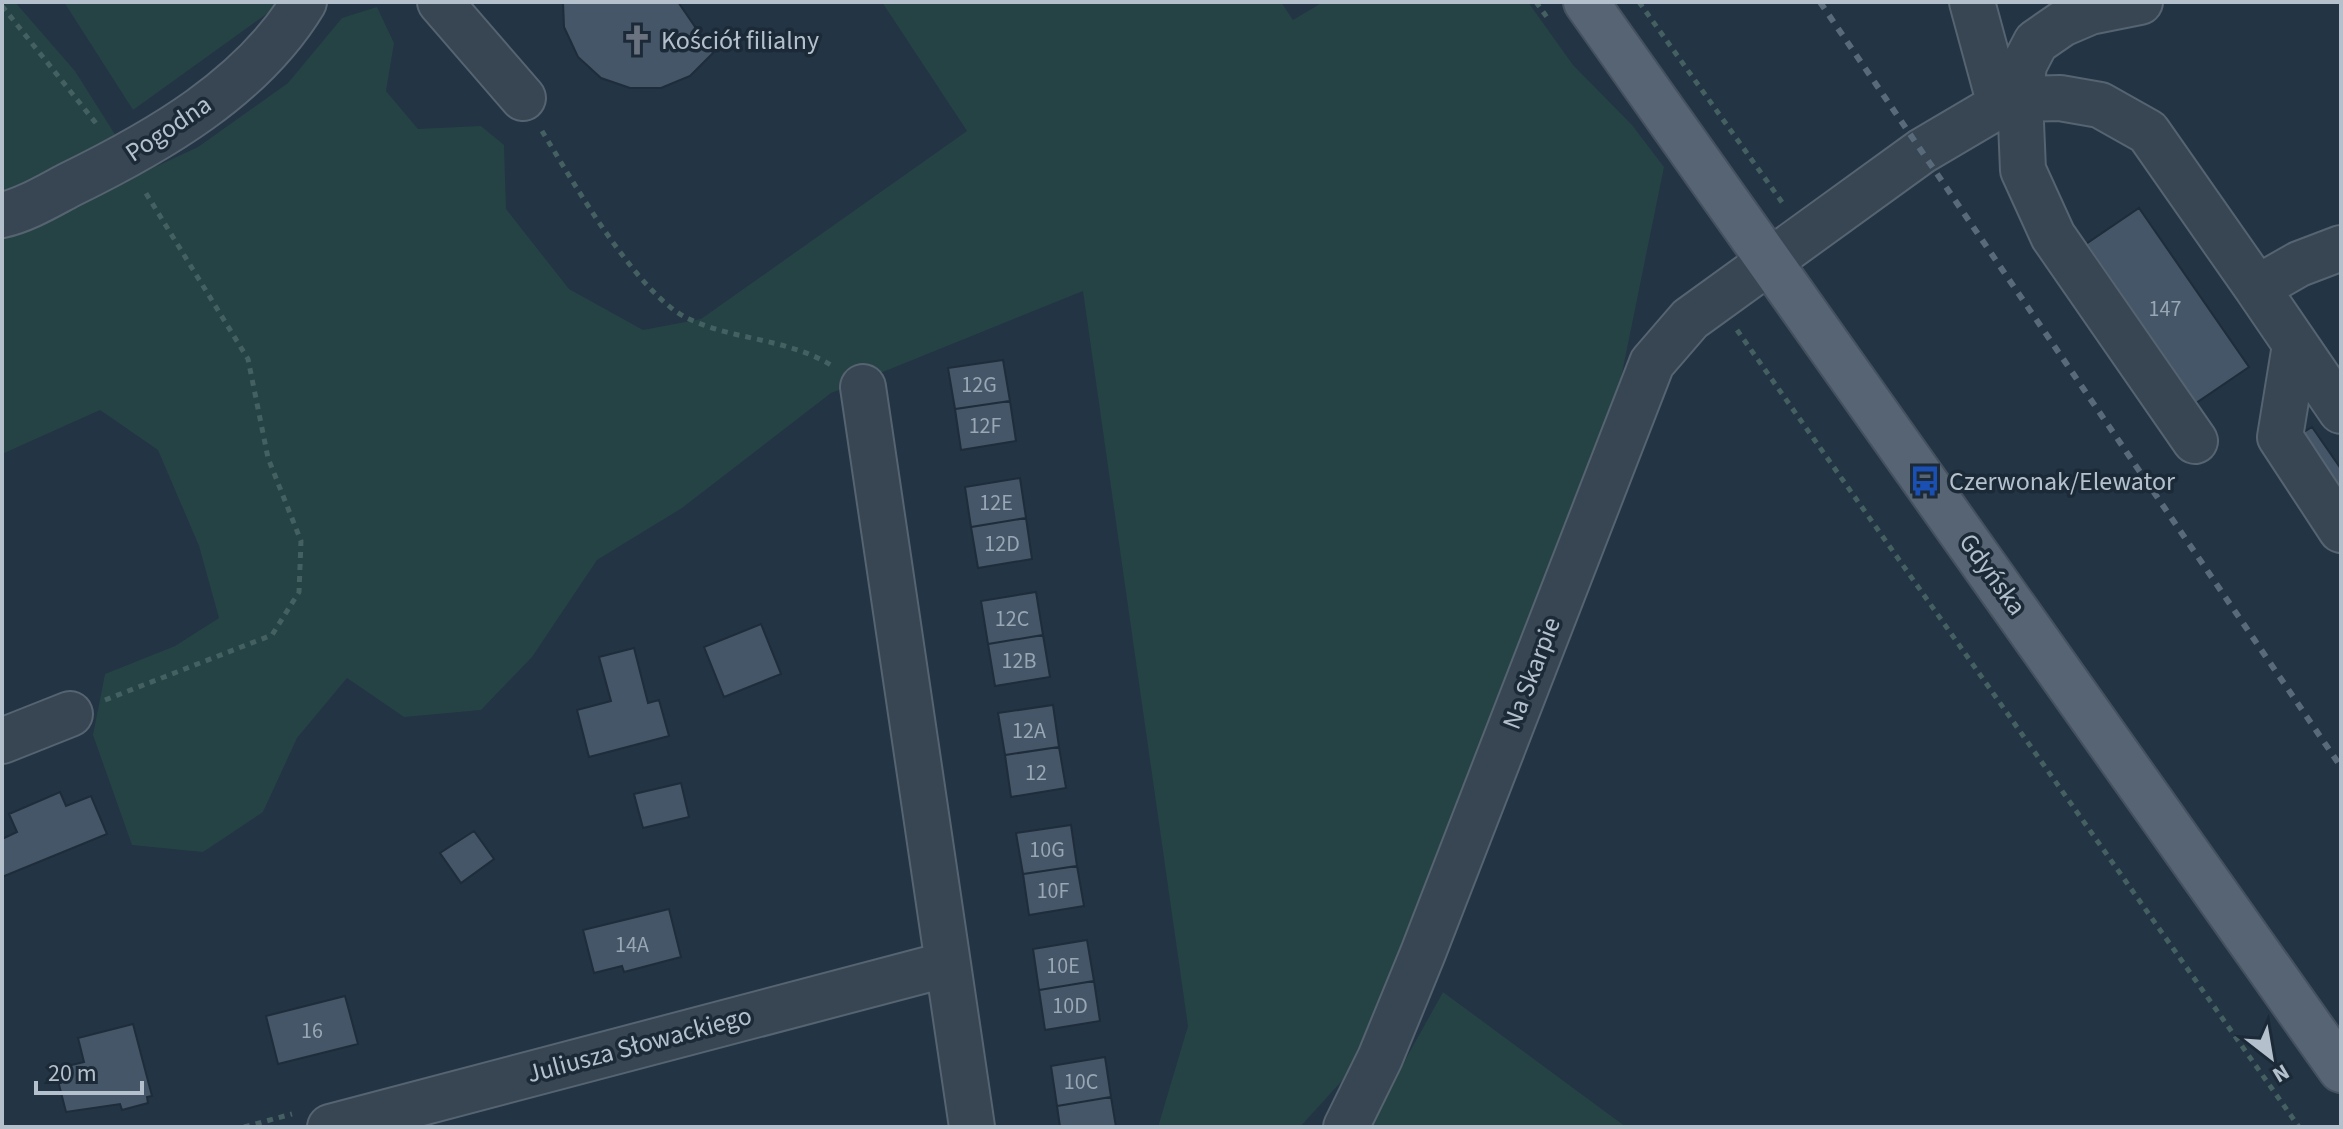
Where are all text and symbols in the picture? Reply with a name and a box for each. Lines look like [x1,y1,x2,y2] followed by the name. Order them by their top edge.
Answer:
[661,22,819,59] place label: Kościół filialny
[620,23,654,57] church icon: Kościół filialny
[118,86,219,171] street label: Pogodna
[2149,293,2181,325] house number: 147
[961,369,997,401] house number: 12G
[969,410,1001,442] house number: 12F
[1949,463,2176,500] place label: Czerwonak/Elewator
[1908,464,1942,498] bus stop icon: Czerwonak/Elewator
[979,487,1013,519] house number: 12E
[1950,526,2035,623] street label: Gdyńska
[984,528,1020,560] house number: 12D
[995,603,1029,635] house number: 12C
[1493,612,1570,735] street label: Na Skarpie
[1002,645,1036,677] house number: 12B
[1012,715,1046,747] house number: 12A
[1025,757,1047,789] house number: 12
[1029,834,1065,866] house number: 10G
[1037,875,1069,907] house number: 10F
[615,929,649,961] house number: 14A
[1046,950,1080,982] house number: 10E
[1052,990,1088,1022] house number: 10D
[523,997,756,1092] street label: Juliusza Słowackiego
[301,1015,323,1047] house number: 16
[2231,1017,2311,1097] north arrow
[36,1045,142,1095] scale bar
[48,1056,97,1091] text: 20 m
[2266,1056,2295,1091] text: N
[1064,1066,1098,1098] house number: 10C

